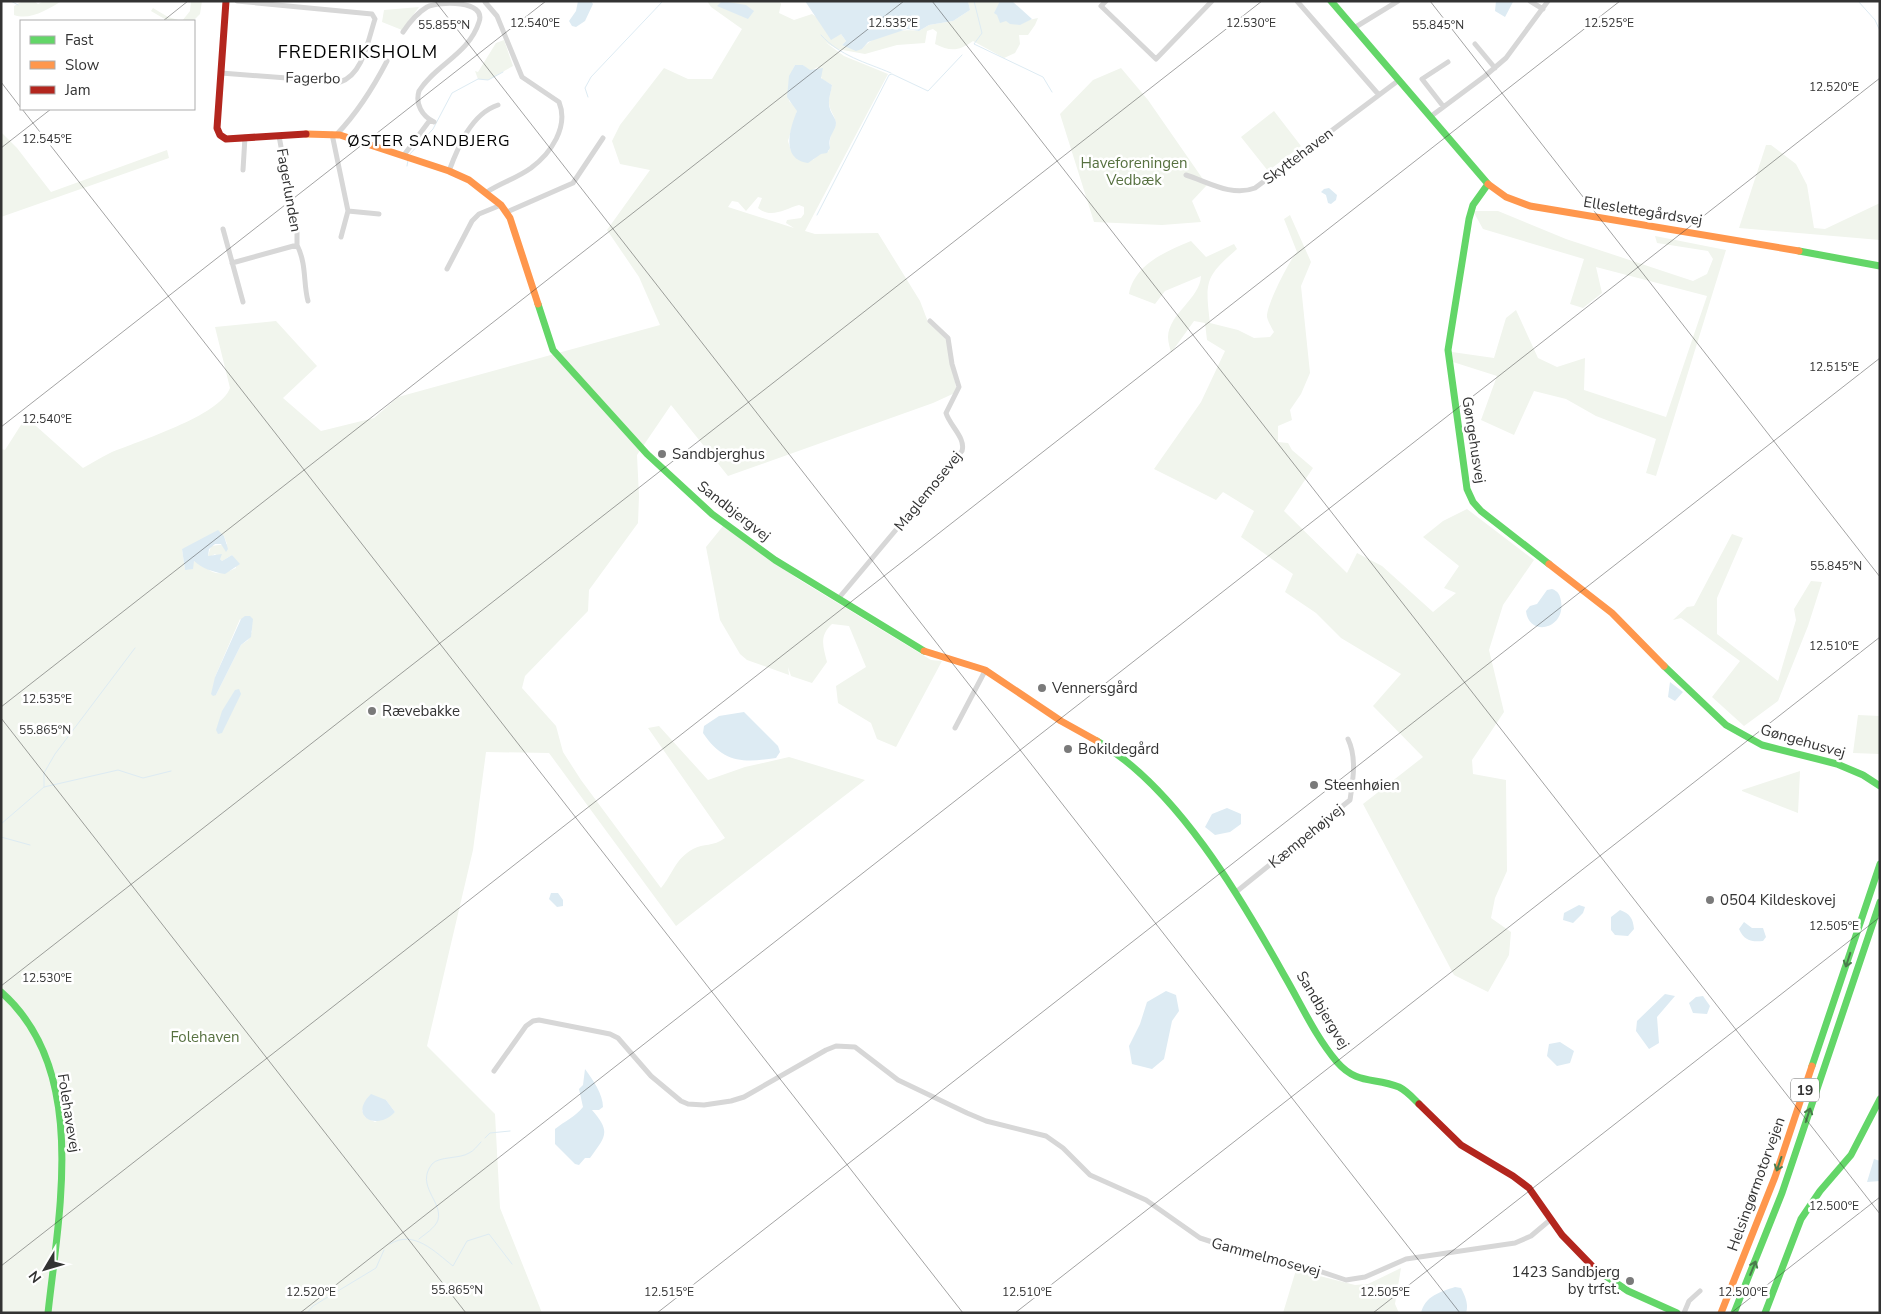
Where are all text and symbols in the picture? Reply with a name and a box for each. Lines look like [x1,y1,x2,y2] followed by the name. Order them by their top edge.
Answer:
[510,15,560,31] text: 12.540°E
[868,15,918,31] text: 12.535°E
[1226,15,1276,31] text: 12.530°E
[1584,15,1634,31] text: 12.525°E
[418,17,470,33] text: 55.855°N
[1412,17,1464,33] text: 55.845°N
[20,20,195,110] legend
[65,30,94,50] text: Fast
[278,40,438,64] district label: FREDERIKSHOLM
[65,55,100,75] text: Slow
[285,68,341,88] street label: Fagerbo
[1809,79,1859,95] text: 12.520°E
[64,80,91,100] text: Jam
[1259,123,1337,189] street label: Skyttehaven
[347,130,511,152] district label: ØSTER SANDBJERG
[22,131,72,147] text: 12.545°E
[272,147,306,233] street label: Fagerlunden
[1080,153,1188,190] park label: Haveforeningen Vedbæk
[1582,192,1704,230] street label: Elleslettegårdsvej
[1809,359,1859,375] text: 12.515°E
[1457,395,1491,485] street label: Gøngehusvej
[22,411,72,427] text: 12.540°E
[672,444,765,464] place label: Sandbjerghus
[890,447,966,535] street label: Maglemosevej
[656,448,668,460] marker: Sandbjerghus
[693,476,775,546] street label: Sandbjergvej
[1810,558,1862,574] text: 55.845°N
[1809,638,1859,654] text: 12.510°E
[1051,678,1138,698] place label: Vennersgård
[1036,682,1048,694] marker: Vennersgård
[22,691,72,707] text: 12.535°E
[382,701,460,721] place label: Rævebakke
[366,705,378,717] marker: Rævebakke
[1758,719,1848,763] street label: Gøngehusvej
[19,722,71,738] text: 55.865°N
[1078,739,1159,759] place label: Bokildegård
[1062,743,1074,755] marker: Bokildegård
[1324,775,1400,795] place label: Steenhøien
[1308,779,1320,791] marker: Steenhøien
[1264,799,1348,873] street label: Kæmpehøjvej
[1720,890,1836,910] place label: 0504 Kildeskovej
[1704,894,1716,906] marker: 0504 Kildeskovej
[1809,918,1859,934] text: 12.505°E
[1843,952,1852,967] one-way arrow
[1292,967,1354,1053] street label: Sandbjergvej
[22,970,72,986] text: 12.530°E
[170,1027,240,1047] park label: Folehaven
[53,1072,85,1154] street label: Folehavevej
[1791,1078,1819,1102] road number: 19
[1804,1107,1814,1123] one-way arrow
[1722,1114,1790,1254] street label: Helsingørmotorvejen
[1774,1155,1783,1171] one-way arrow
[1809,1198,1859,1214] text: 12.500°E
[1209,1233,1323,1281] street label: Gammelmosevej
[20,1244,70,1294] north arrow
[1748,1261,1758,1276] one-way arrow
[1511,1262,1620,1299] place label: 1423 Sandbjerg by trfst.
[24,1267,46,1287] text: N
[1624,1275,1636,1287] marker: 1423 Sandbjerg by trfst.
[431,1282,483,1298] text: 55.865°N
[286,1284,336,1300] text: 12.520°E
[644,1284,694,1300] text: 12.515°E
[1002,1284,1052,1300] text: 12.510°E
[1360,1284,1410,1300] text: 12.505°E
[1718,1284,1768,1300] text: 12.500°E

